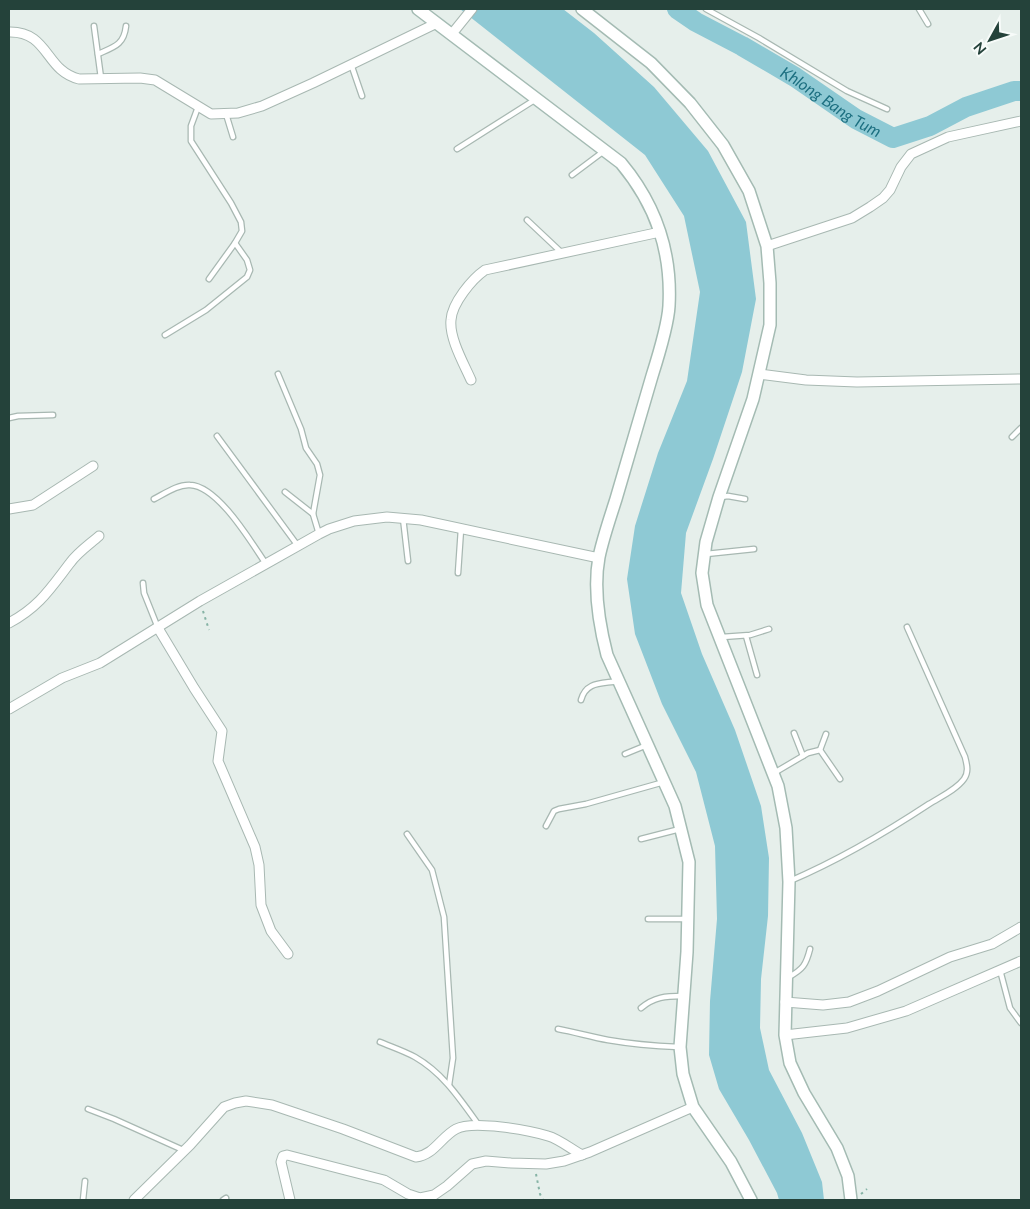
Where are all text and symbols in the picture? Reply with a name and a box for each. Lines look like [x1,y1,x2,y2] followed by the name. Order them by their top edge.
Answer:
[965,15,1015,65] north arrow
[970,39,990,58] text: N
[778,62,885,140] water label: Khlong Bang Tum

